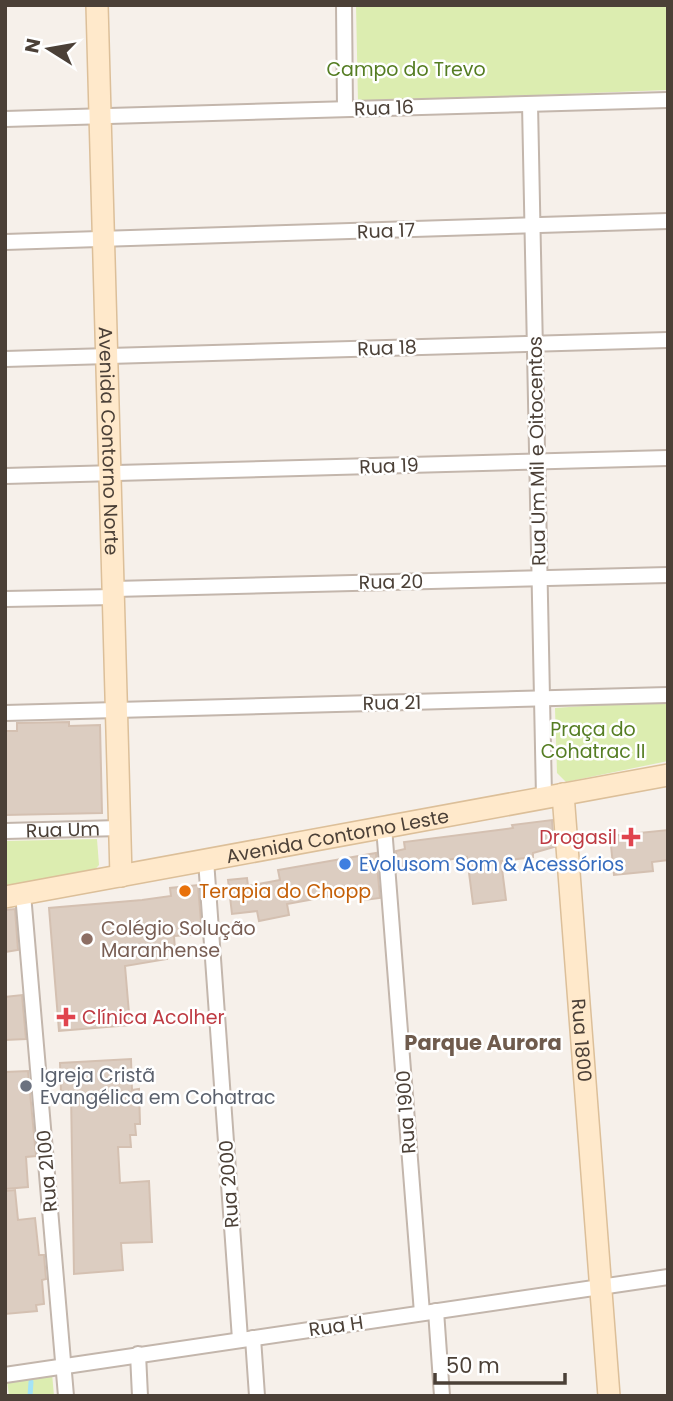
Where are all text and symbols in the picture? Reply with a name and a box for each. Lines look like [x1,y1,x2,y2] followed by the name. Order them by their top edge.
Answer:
[14,14,84,84] north arrow
[18,36,47,55] text: N
[326,56,486,83] park label: Campo do Trevo
[354,93,414,123] street label: Rua 16
[356,216,416,246] street label: Rua 17
[92,326,126,556] street label: Avenida Contorno Norte
[357,333,417,363] street label: Rua 18
[521,336,553,566] street label: Rua Um Mil e Oitocentos
[359,451,419,481] street label: Rua 19
[359,568,423,596] street label: Rua 20
[362,689,422,717] street label: Rua 21
[541,716,645,765] park label: Praça do Cohatrac II
[224,802,451,870] street label: Avenida Contorno Leste
[26,815,100,844] street label: Rua Um
[539,824,617,851] place label: Drogasil
[623,829,639,845] marker: Drogasil
[359,851,624,878] place label: Evolusom Som & Acessórios
[337,856,353,872] marker: Evolusom Som & Acessórios
[199,878,371,905] place label: Terapia do Chopp
[177,883,193,899] marker: Terapia do Chopp
[101,915,256,964] place label: Colégio Solução Maranhense
[79,931,95,947] marker: Colégio Solução Maranhense
[565,998,598,1083] street label: Rua 1800
[82,1004,225,1031] place label: Clínica Acolher
[56,1007,76,1027] marker: Clínica Acolher
[404,1028,562,1057] district label: Parque Aurora
[40,1062,275,1111] place label: Igreja Cristã Evangélica em Cohatrac
[390,1069,422,1155] street label: Rua 1900
[18,1078,34,1094] marker: Igreja Cristã Evangélica em Cohatrac
[30,1129,64,1213] street label: Rua 2100
[212,1139,246,1229] street label: Rua 2000
[307,1309,365,1343] street label: Rua H
[435,1342,564,1386] scale bar
[446,1351,500,1380] text: 50 m

